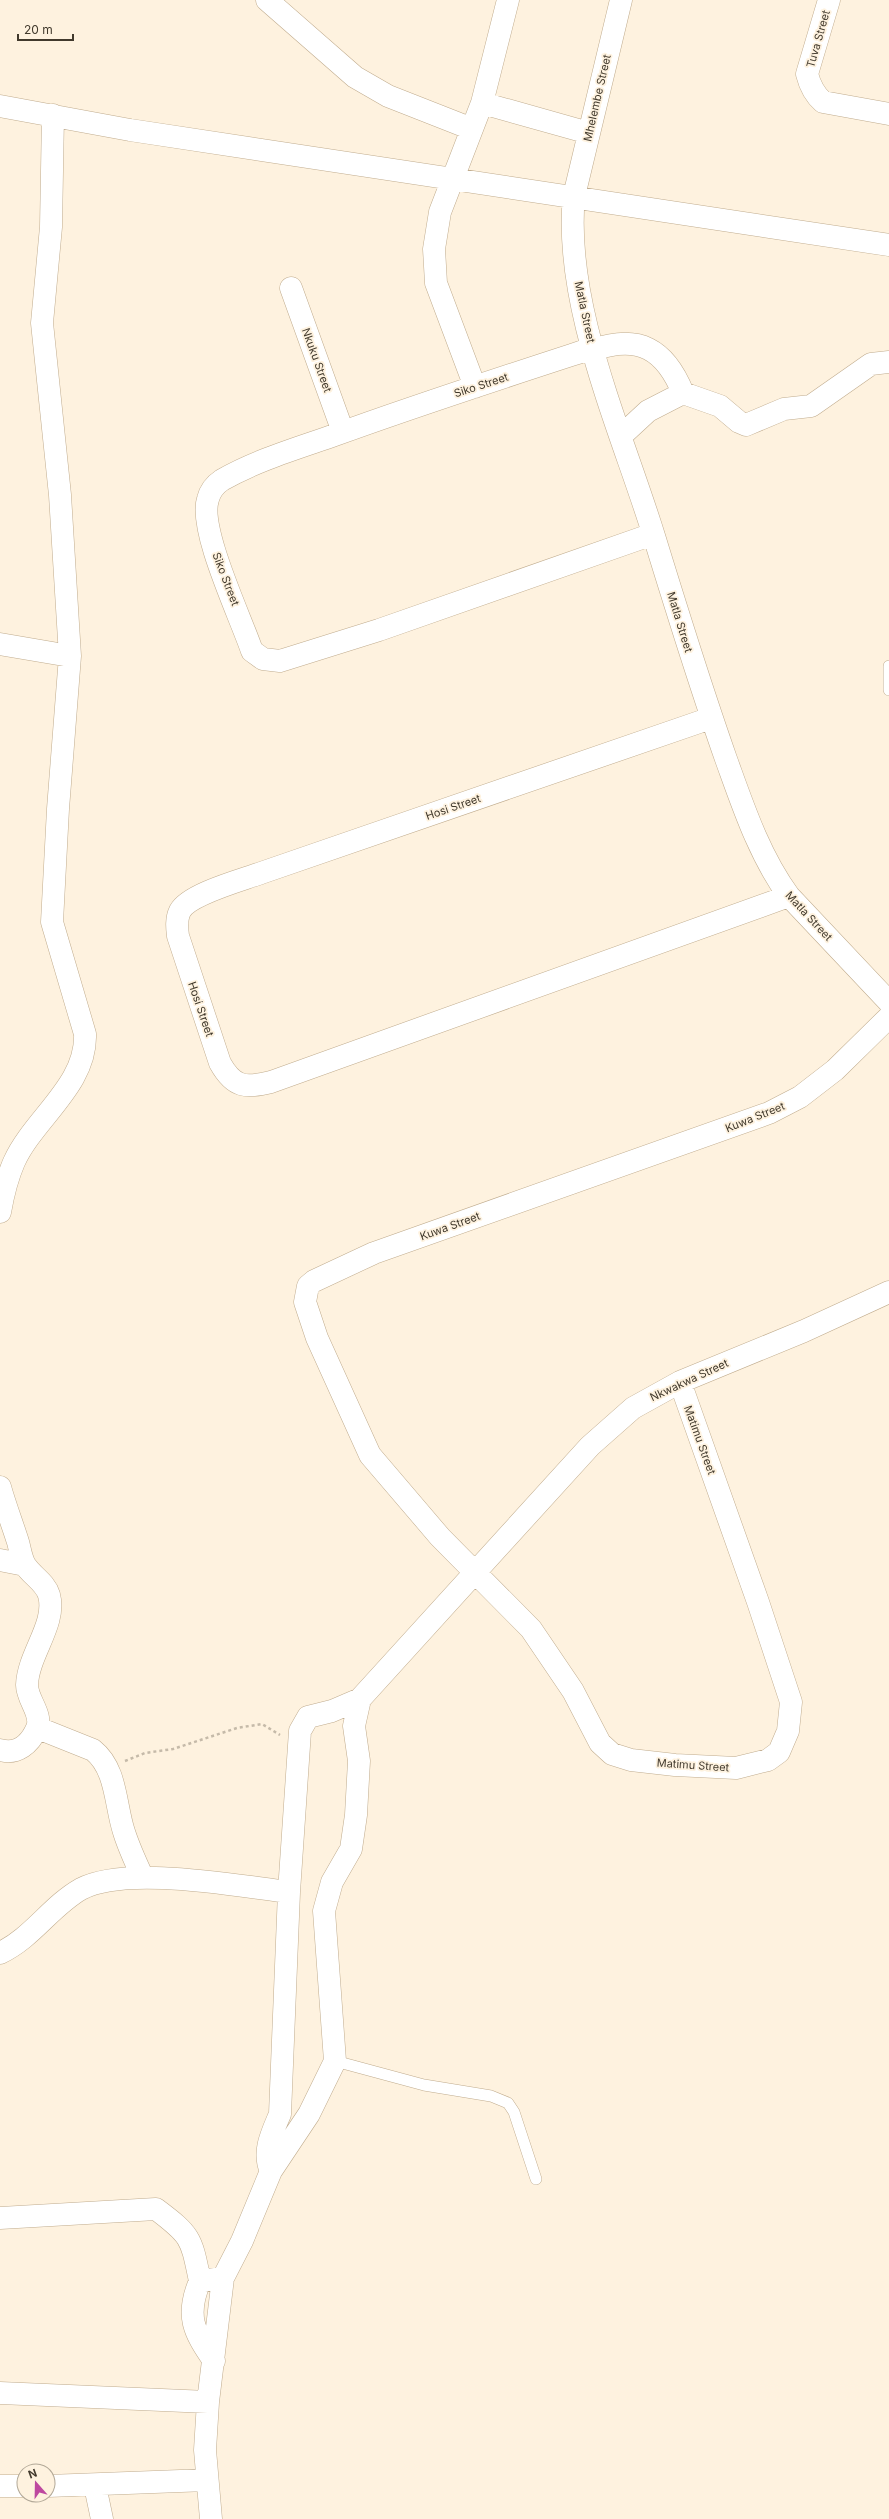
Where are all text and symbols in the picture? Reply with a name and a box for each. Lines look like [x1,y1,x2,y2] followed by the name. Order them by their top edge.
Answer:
[803,8,833,69] street label: Tuva Street
[18,16,73,42] scale bar
[24,22,53,37] text: 20 m
[580,53,614,143] street label: Mhelembe Street
[572,280,598,345] street label: Matla Street
[299,326,335,394] street label: Nkuku Street
[452,370,510,400] street label: Siko Street
[209,550,243,608] street label: Siko Street
[664,590,696,654] street label: Matla Street
[424,791,483,823] street label: Hosi Street
[783,888,836,944] street label: Matla Street
[185,980,217,1039] street label: Hosi Street
[723,1099,787,1135] street label: Kuwa Street
[418,1209,482,1243] street label: Kuwa Street
[648,1356,731,1404] street label: Nkwakwa Street
[681,1403,719,1477] street label: Matimu Street
[656,1755,730,1775] street label: Matimu Street
[16,2463,56,2503] north arrow
[26,2466,39,2482] text: N

